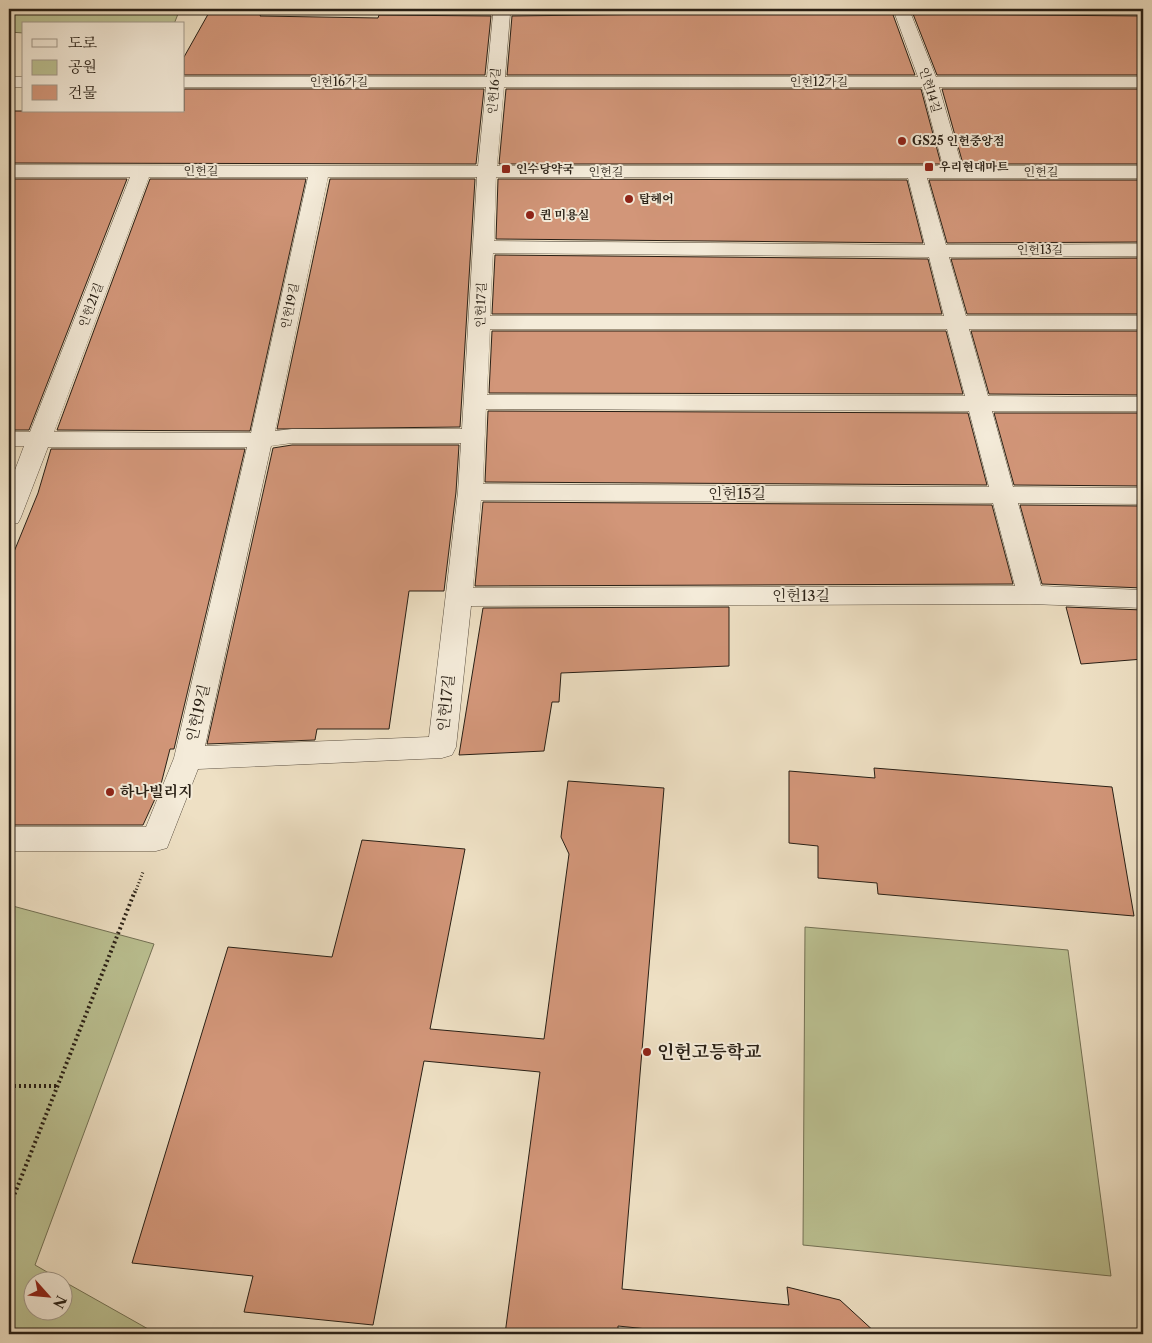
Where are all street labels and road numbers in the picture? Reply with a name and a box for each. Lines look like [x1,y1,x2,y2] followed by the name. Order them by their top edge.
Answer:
[916,65,944,114] street label: 인헌14길
[484,67,503,115] street label: 인헌16길
[310,74,368,89] street label: 인헌16가길
[790,74,848,89] street label: 인헌12가길
[184,163,218,178] street label: 인헌길
[589,164,623,179] street label: 인헌길
[1024,164,1058,179] street label: 인헌길
[1017,242,1063,257] street label: 인헌13길
[75,280,106,329] street label: 인헌21길
[277,281,302,330] street label: 인헌19길
[472,282,489,328] street label: 인헌17길
[708,484,766,503] street label: 인헌15길
[772,586,830,605] street label: 인헌13길
[433,674,458,732] street label: 인헌17길
[182,682,213,744] street label: 인헌19길

